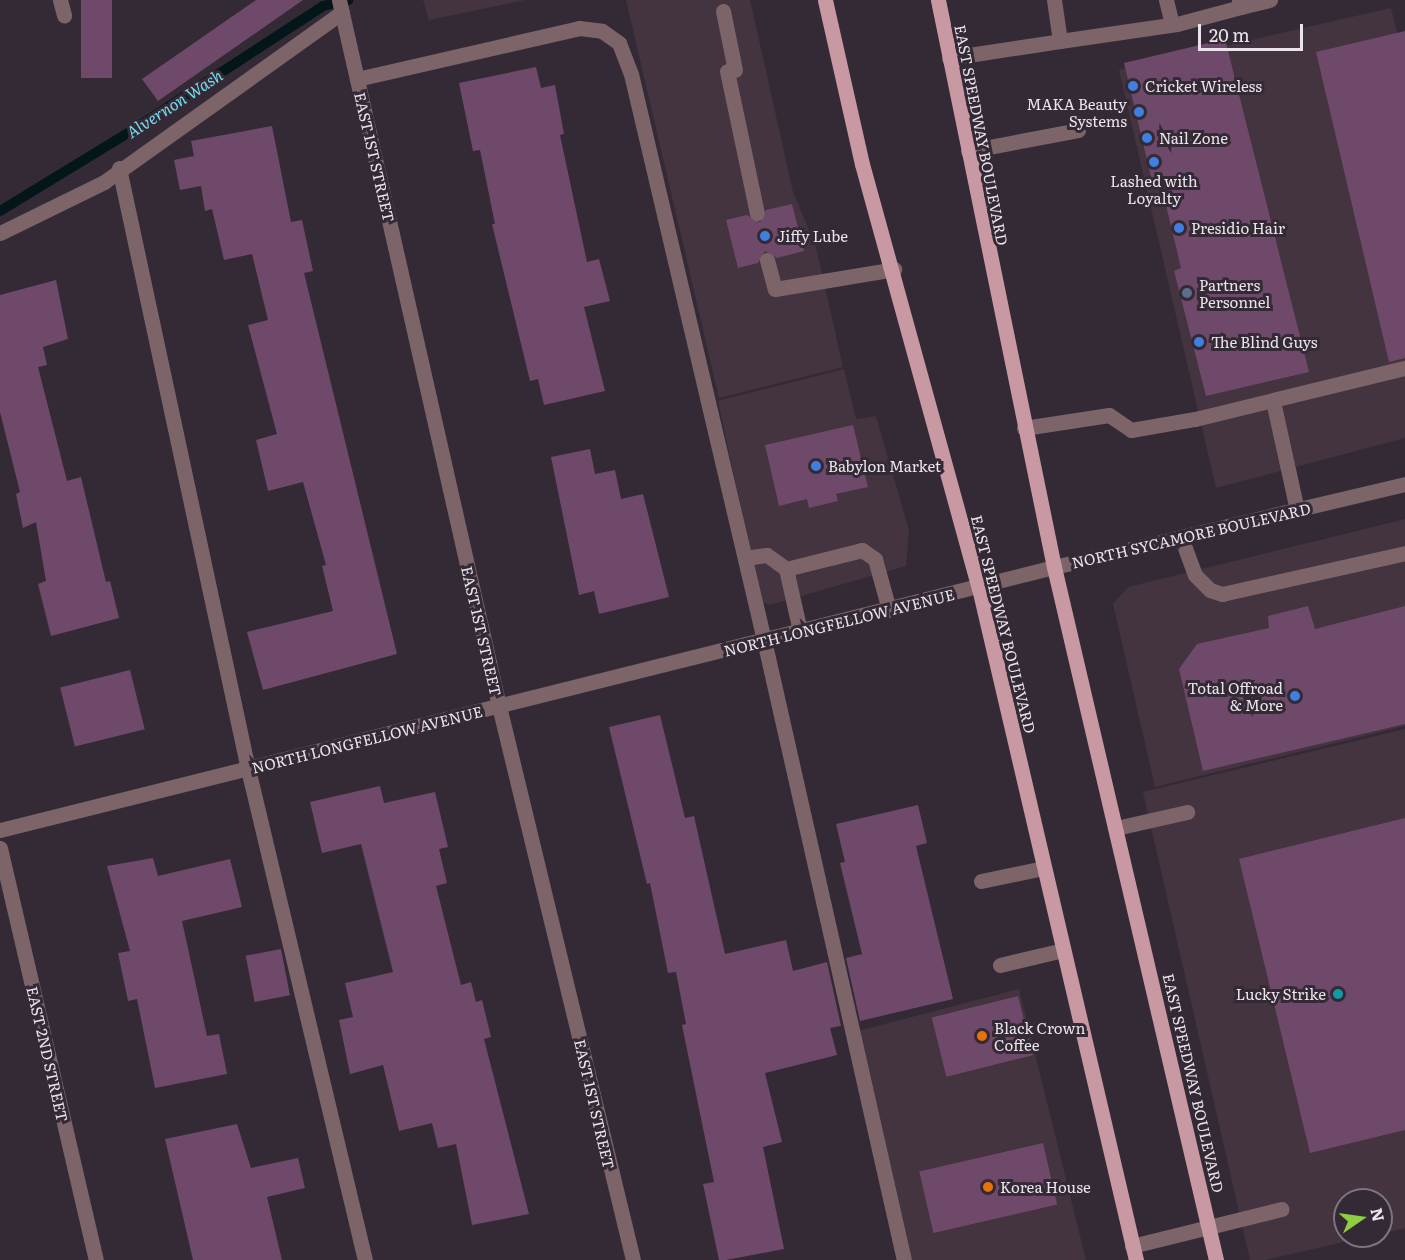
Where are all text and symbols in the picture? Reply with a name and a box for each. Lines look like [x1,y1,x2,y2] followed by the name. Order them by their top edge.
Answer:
[1201,12,1306,50] scale bar
[1209,21,1250,48] text: 20 m
[952,23,1012,247] street label: EAST SPEEDWAY BOULEVARD
[122,65,226,141] water label: Alvernon Wash
[1145,77,1262,95] place label: Cricket Wireless
[1126,79,1140,93] marker: Cricket Wireless
[351,90,399,224] street label: EAST 1ST STREET
[1027,94,1127,129] place label: MAKA Beauty Systems
[1132,105,1146,119] marker: MAKA Beauty Systems
[1159,129,1228,147] place label: Nail Zone
[1140,131,1154,145] marker: Nail Zone
[1147,155,1161,169] marker: Lashed with Loyalty
[1110,171,1198,206] place label: Lashed with Loyalty
[1191,219,1285,237] place label: Presidio Hair
[1172,221,1186,235] marker: Presidio Hair
[777,227,848,245] place label: Jiffy Lube
[758,229,772,243] marker: Jiffy Lube
[1199,275,1270,310] place label: Partners Personnel
[1180,286,1194,300] marker: Partners Personnel
[1211,333,1318,351] place label: The Blind Guys
[1192,335,1206,349] marker: The Blind Guys
[828,457,941,475] place label: Babylon Market
[809,459,823,473] marker: Babylon Market
[1070,499,1312,571] street label: NORTH SYCAMORE BOULEVARD
[968,513,1040,735] street label: EAST SPEEDWAY BOULEVARD
[458,564,506,698] street label: EAST 1ST STREET
[722,585,956,659] street label: NORTH LONGFELLOW AVENUE
[1187,678,1283,713] place label: Total Offroad & More
[1288,689,1302,703] marker: Total Offroad & More
[250,702,484,776] street label: NORTH LONGFELLOW AVENUE
[1160,972,1228,1194] street label: EAST SPEEDWAY BOULEVARD
[24,985,72,1123] street label: EAST 2ND STREET
[1236,985,1326,1003] place label: Lucky Strike
[1331,987,1345,1001] marker: Lucky Strike
[994,1018,1085,1053] place label: Black Crown Coffee
[975,1029,989,1043] marker: Black Crown Coffee
[571,1037,619,1171] street label: EAST 1ST STREET
[1000,1178,1091,1196] place label: Korea House
[981,1180,995,1194] marker: Korea House
[1333,1188,1393,1248] north arrow
[1365,1205,1392,1224] text: N

